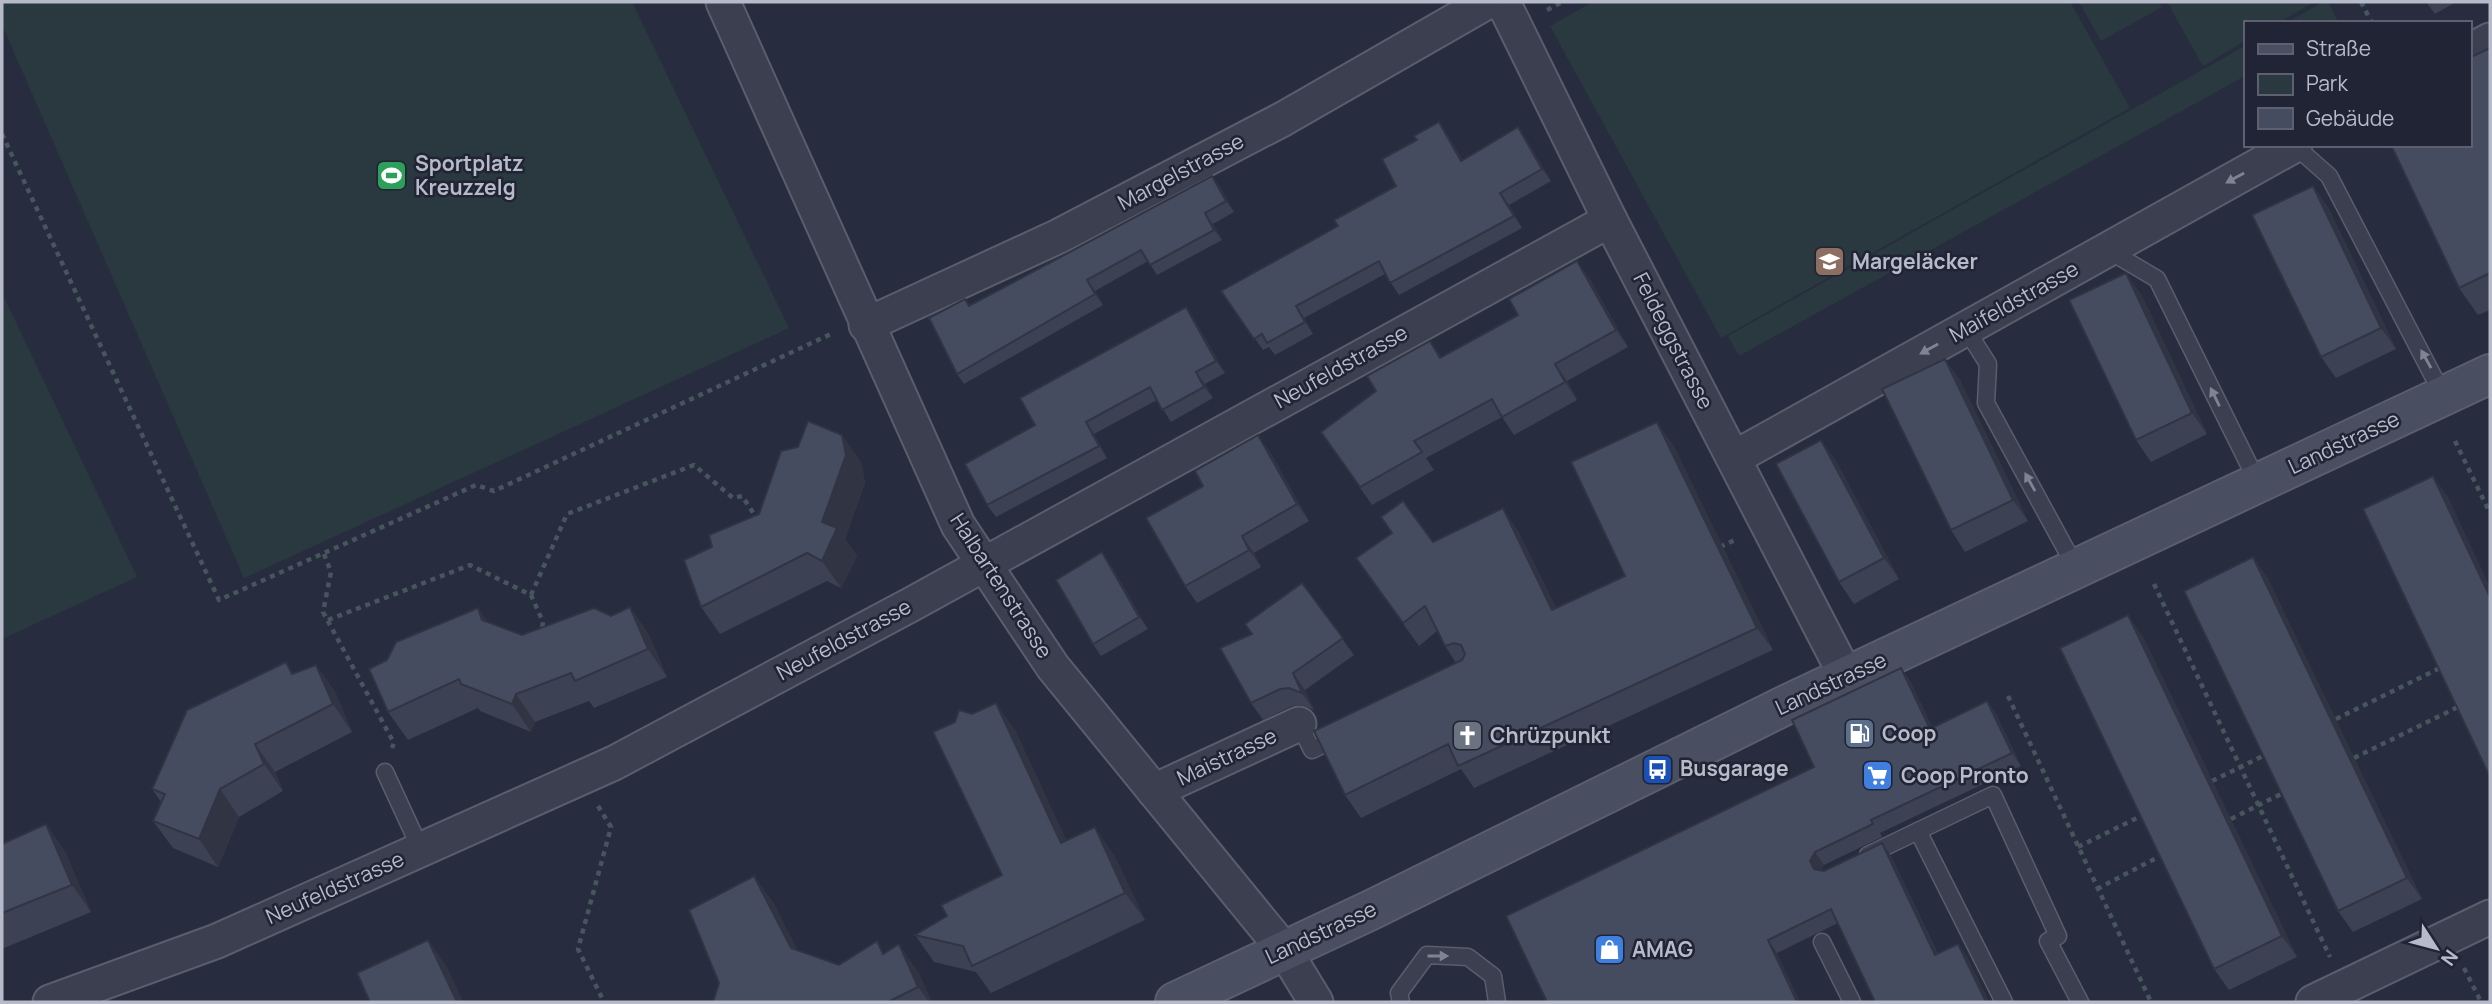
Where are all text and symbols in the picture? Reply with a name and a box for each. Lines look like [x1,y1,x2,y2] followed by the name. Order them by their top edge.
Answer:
[2244,21,2471,147] legend
[2306,34,2371,62] text: Straße
[2306,69,2348,97] text: Park
[2306,104,2394,132] text: Gebäude
[1113,126,1248,216] street label: Margelstrasse
[415,149,523,201] place label: Sportplatz Kreuzzelg
[375,159,409,193] sports icon: Sportplatz Kreuzzelg
[2225,173,2245,184] one-way arrow
[1812,245,1846,279] school or university icon: Margeläcker
[1852,247,1978,275] place label: Margeläcker
[1944,254,2083,348] street label: Maifeldstrasse
[1627,268,1720,414] street label: Feldeggstrasse
[1269,318,1412,414] street label: Neufeldstrasse
[1920,343,1939,355] one-way arrow
[2420,349,2432,369] one-way arrow
[2210,387,2221,407] one-way arrow
[2283,404,2404,480] street label: Landstrasse
[2024,472,2036,492] one-way arrow
[944,508,1059,663] street label: Halbartenstrasse
[771,592,916,686] street label: Neufeldstrasse
[1770,645,1891,721] street label: Landstrasse
[1842,717,1876,751] fuel station icon: Coop
[1450,719,1484,753] church icon: Chrüzpunkt
[1882,719,1936,747] place label: Coop
[1172,721,1281,791] street label: Maistrasse
[1490,721,1611,749] place label: Chrüzpunkt
[1640,752,1674,786] bus stop icon: Busgarage
[1680,754,1789,782] place label: Busgarage
[1861,759,1895,793] supermarket icon: Coop Pronto
[1901,761,2029,789] place label: Coop Pronto
[261,844,408,930] street label: Neufeldstrasse
[1260,894,1381,970] street label: Landstrasse
[2401,913,2471,983] north arrow
[1592,933,1626,967] shop icon: AMAG
[1632,935,1693,963] place label: AMAG
[2435,945,2464,971] text: N
[1427,950,1449,962] one-way arrow

